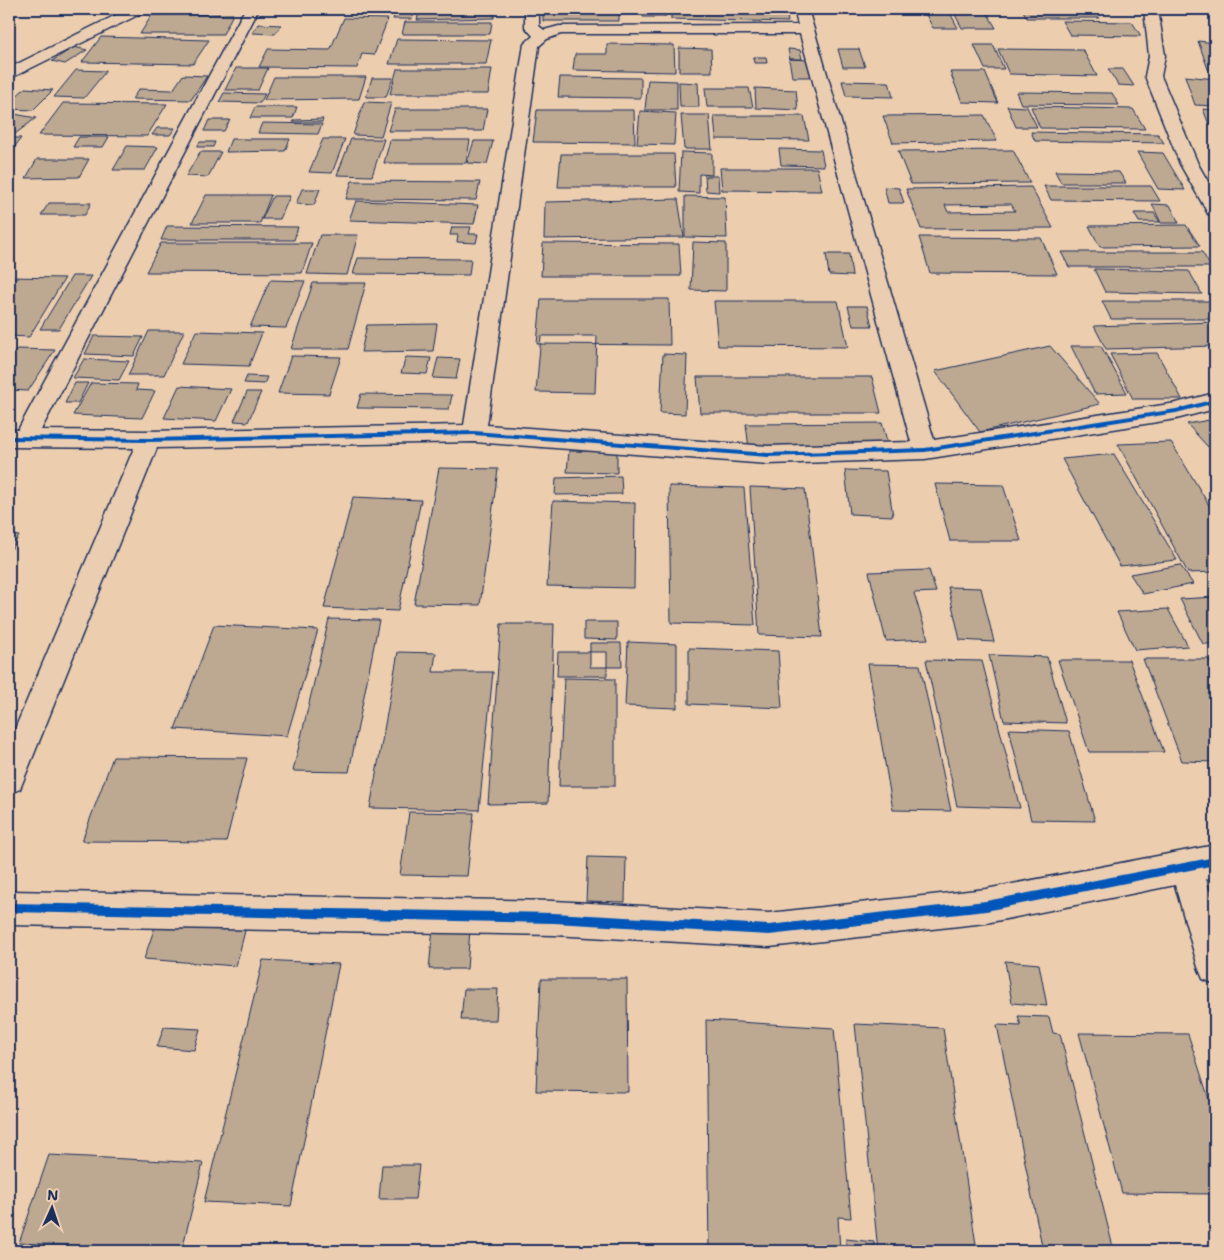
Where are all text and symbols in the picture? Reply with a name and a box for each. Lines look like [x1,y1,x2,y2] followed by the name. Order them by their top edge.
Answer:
[28,1182,78,1232] north arrow
[47,1186,59,1204] text: N

